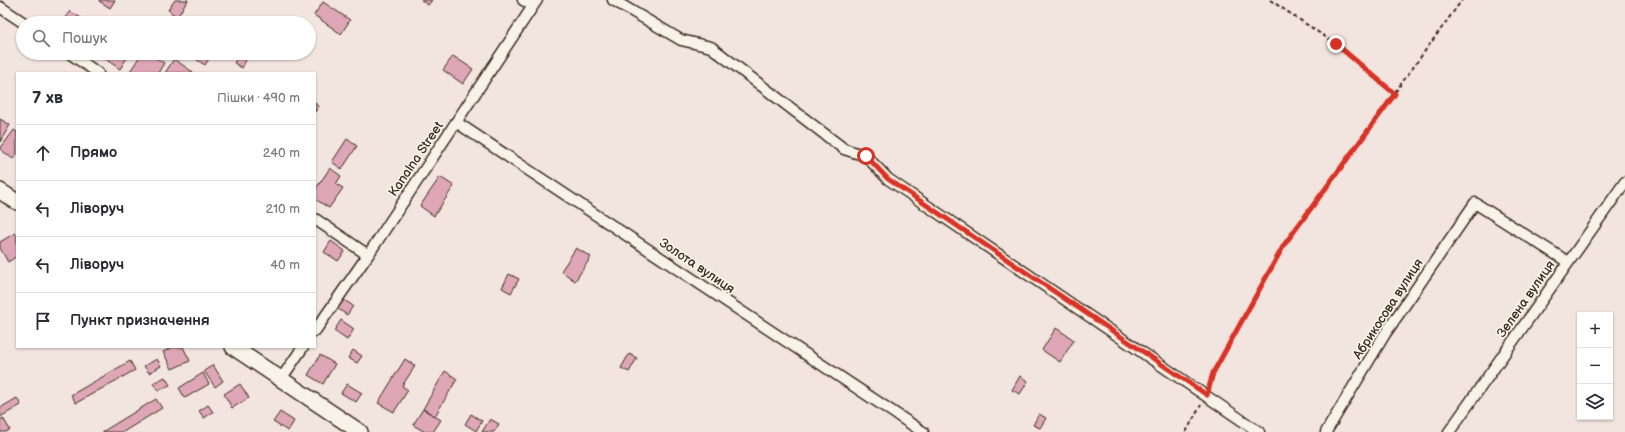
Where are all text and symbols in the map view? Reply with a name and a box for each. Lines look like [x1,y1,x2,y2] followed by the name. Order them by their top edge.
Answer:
[16,16,316,60] search box
[30,27,52,49] icon: search
[62,29,108,48] text: Пошук
[1327,35,1345,53] route end
[32,88,63,108] text: 7 хв
[217,90,300,106] text: Пішки · 490 m
[385,119,447,199] street label: Kanalna Street
[32,142,54,164] icon: ahead
[70,143,117,162] text: Прямо
[263,145,300,161] text: 240 m
[857,147,875,165] route start
[32,198,54,220] icon: left
[70,199,124,218] text: Ліворуч
[266,201,300,217] text: 210 m
[656,235,738,297] street label: Золота вулиця
[32,254,54,276] icon: left
[70,255,124,274] text: Ліворуч
[1349,256,1426,363] street label: Абрикосова вулиця
[270,257,300,273] text: 40 m
[1494,257,1558,341] street label: Зелена вулиця
[32,310,54,332] icon: arrive
[70,311,210,330] text: Пункт призначення
[1577,312,1613,420] map controls
[1577,312,1613,348] button: +
[1577,348,1613,384] button: −
[1577,384,1613,420] button: layers

